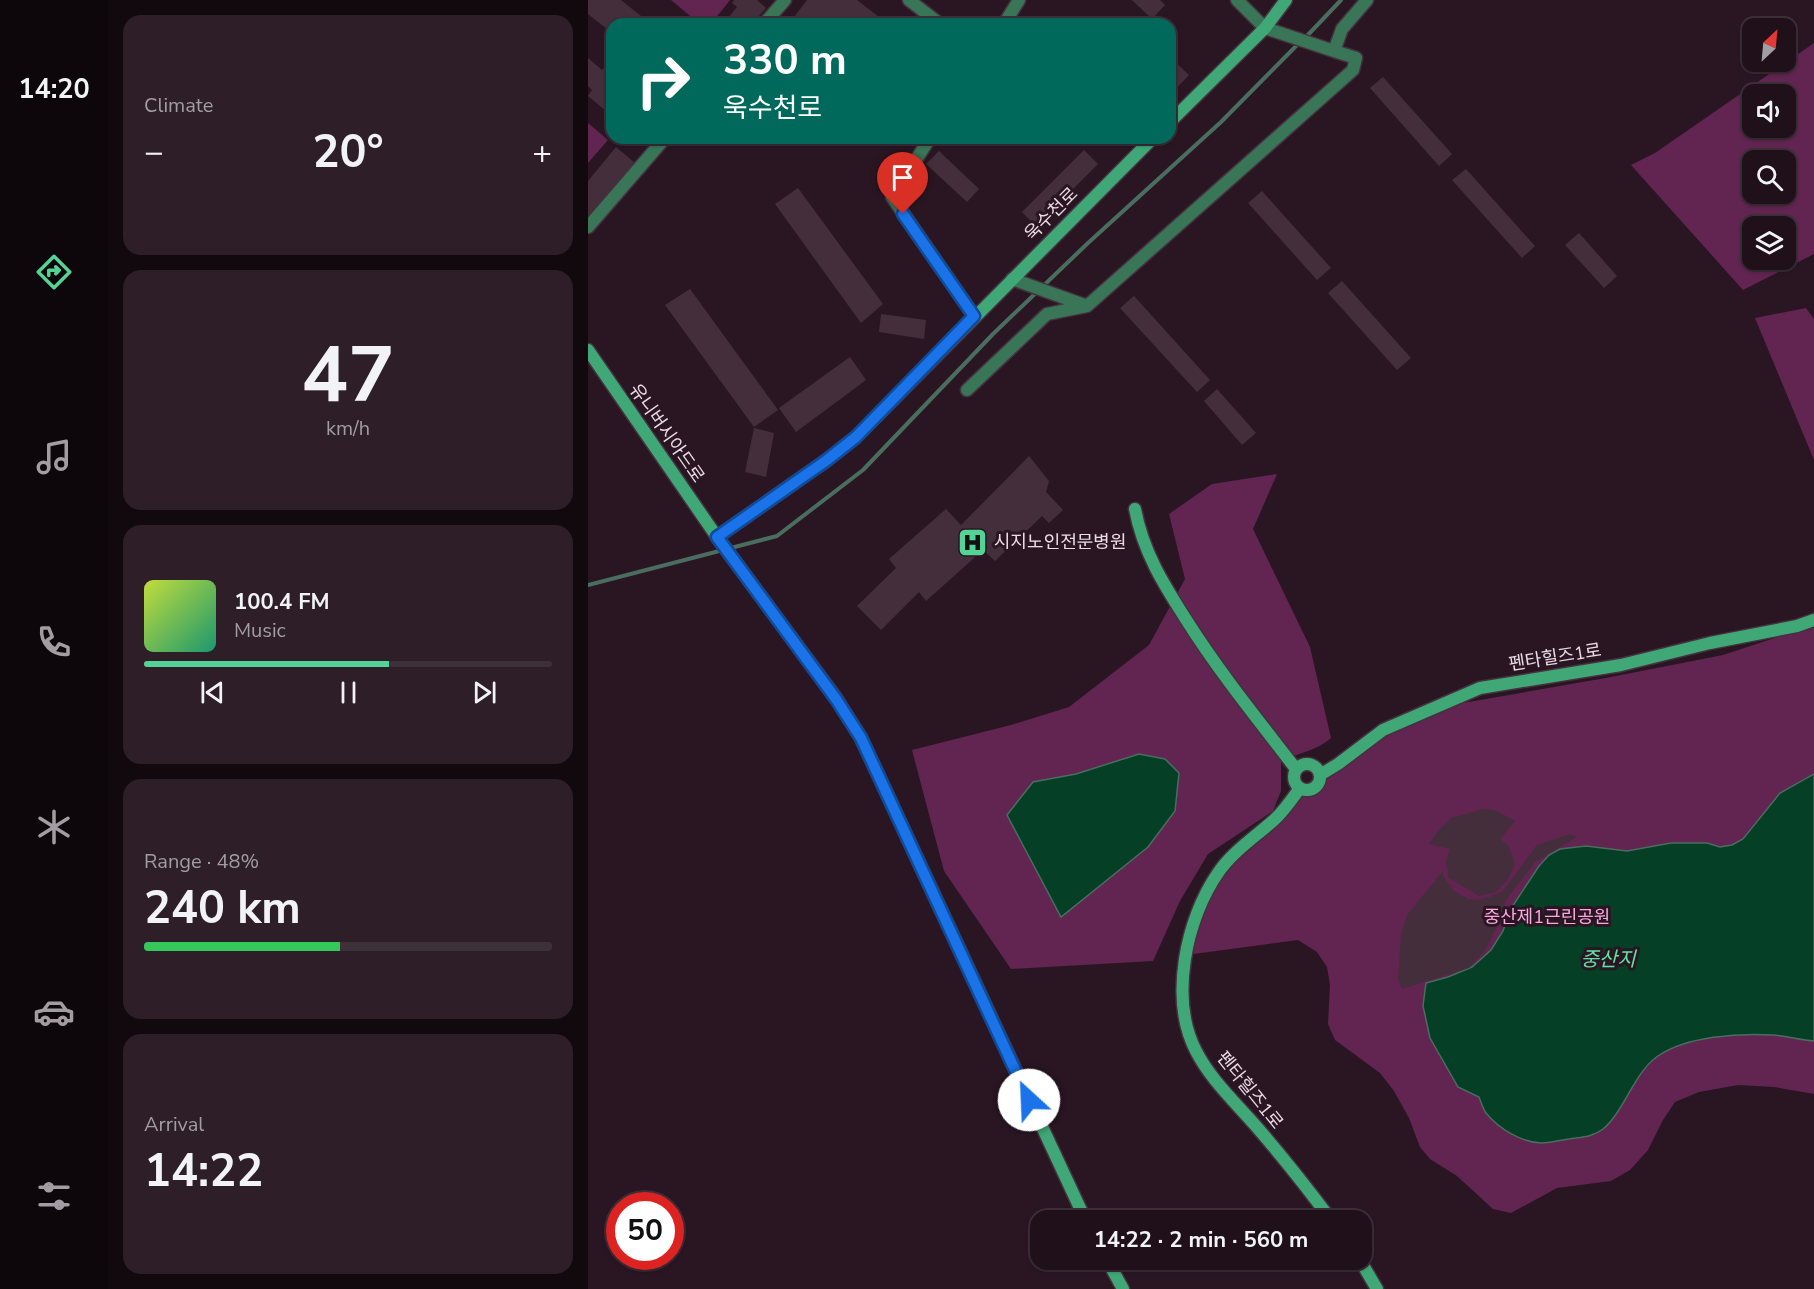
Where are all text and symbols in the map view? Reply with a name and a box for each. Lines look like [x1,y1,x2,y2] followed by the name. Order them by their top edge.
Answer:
[1742,18,1796,72] north arrow
[1742,18,1796,270] map controls
[723,32,847,89] text: 330 m
[624,42,702,120] icon: right
[18,71,90,108] text: 14:20
[1742,84,1796,138] button: sound
[723,90,822,127] text: 욱수천로
[144,92,213,119] text: Climate
[312,122,384,183] text: 20°
[144,130,164,175] text: −
[532,130,552,175] text: +
[1742,150,1796,204] button: search
[877,152,928,214] pin
[886,161,919,194] icon: arrive
[1019,182,1083,246] street label: 욱수천로
[1742,216,1796,270] button: layers
[33,251,75,293] icon: directions
[301,322,395,429] text: 47
[624,379,710,487] street label: 유니버시아드로
[326,415,370,442] text: km/h
[33,436,75,478] icon: music
[957,526,989,558] hospital icon: 시지노인전문병원
[994,530,1126,554] place label: 시지노인전문병원
[234,587,330,617] text: 100.4 FM
[234,617,286,644] text: Music
[33,621,75,663] icon: phone
[1507,638,1603,676] street label: 펜타힐즈1로
[196,676,229,709] icon: previous
[332,676,365,709] icon: pause
[468,676,501,709] icon: next
[33,806,75,848] icon: climate
[144,848,259,875] text: Range · 48%
[144,878,301,939] text: 240 km
[1484,905,1610,929] park label: 중산제1근린공원
[1580,946,1637,973] water label: 중산지
[33,991,75,1033] icon: car
[1211,1046,1289,1134] street label: 펜타힐즈1로
[997,1068,1061,1132] position arrow
[144,1111,204,1138] text: Arrival
[144,1141,263,1202] text: 14:22
[33,1175,75,1217] icon: filters
[606,1192,684,1270] speed limit sign: 50
[1094,1225,1308,1255] text: 14:22 · 2 min · 560 m

